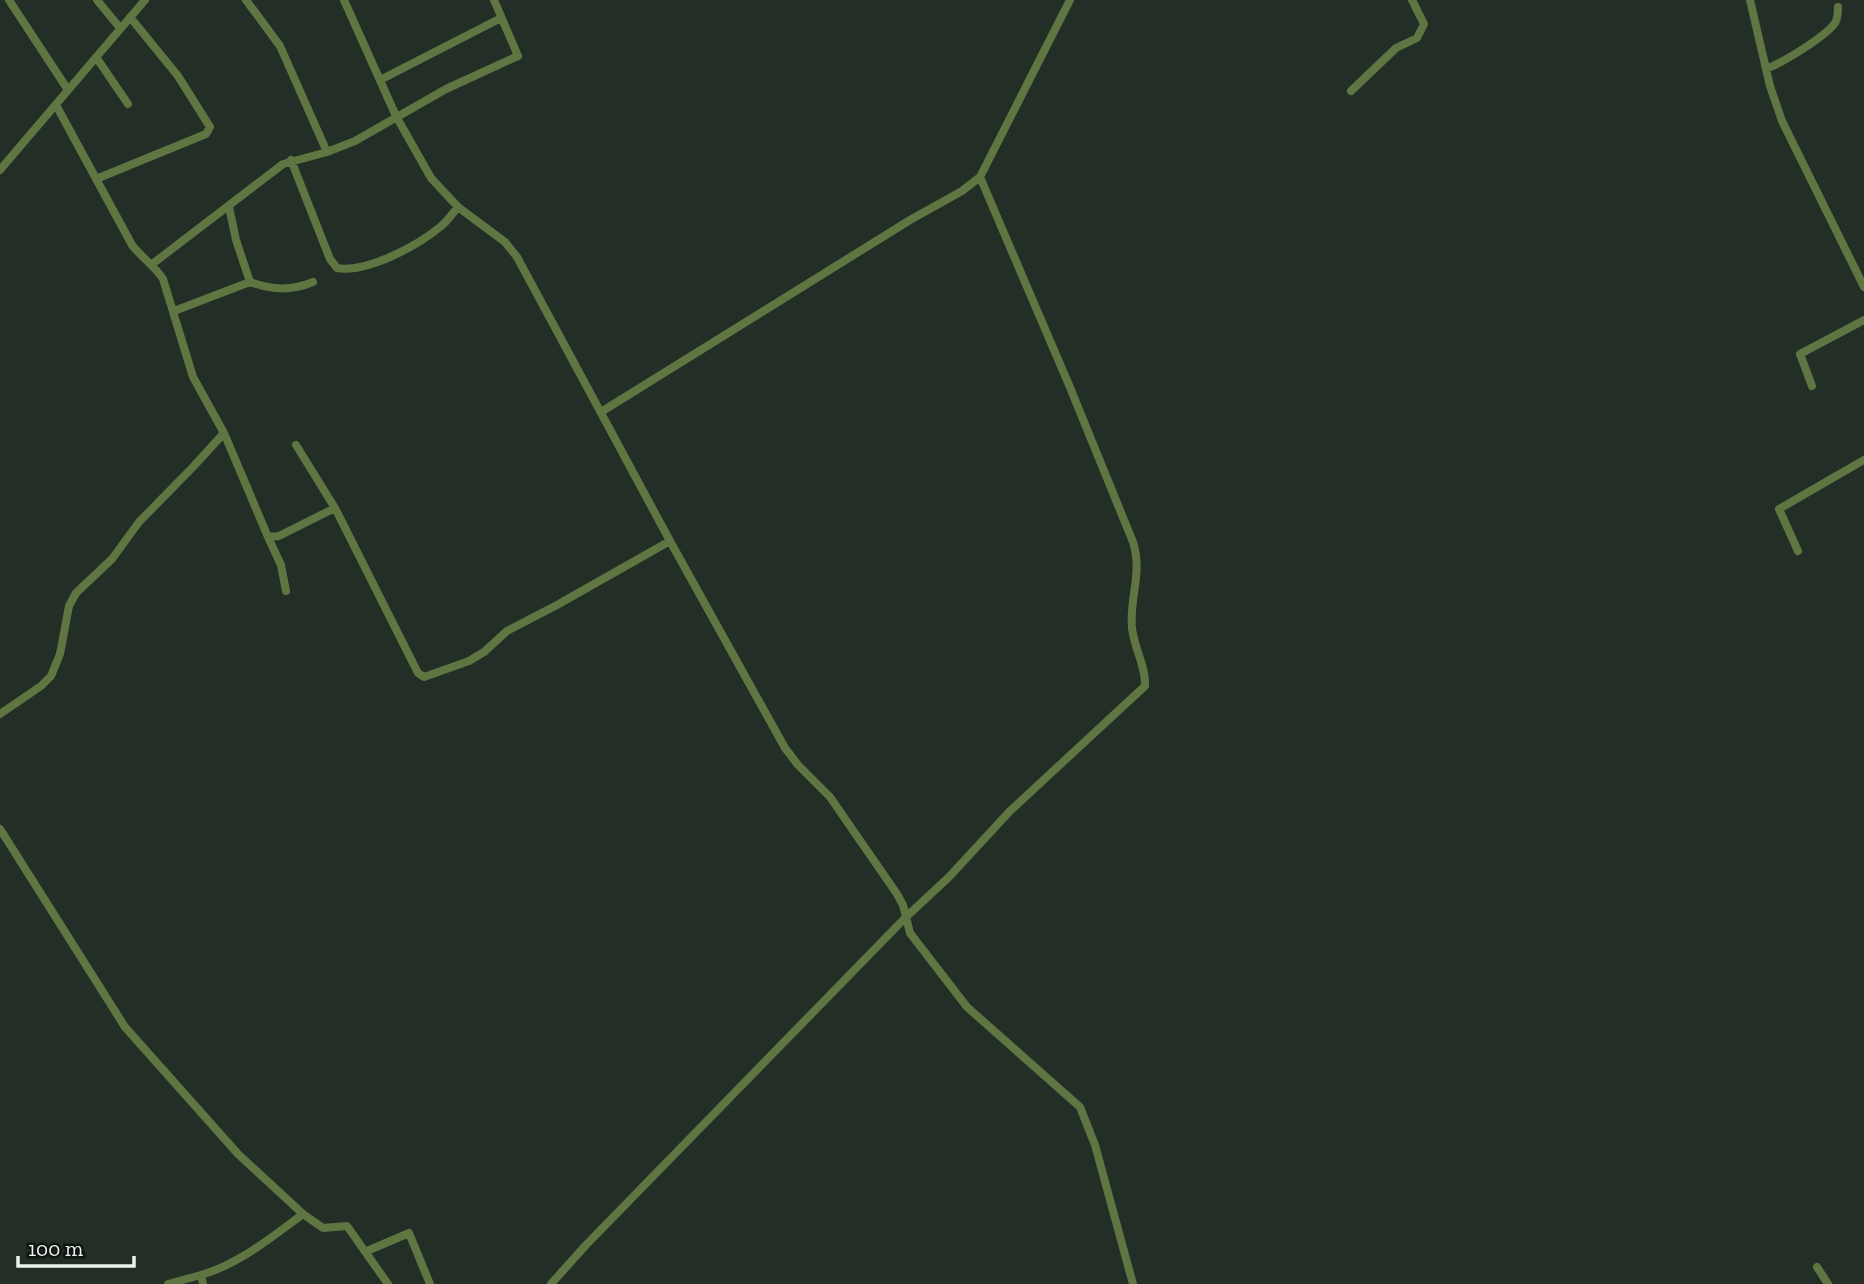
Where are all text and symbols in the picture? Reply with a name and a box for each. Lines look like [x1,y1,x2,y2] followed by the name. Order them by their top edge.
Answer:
[18,1224,133,1268] scale bar
[28,1236,83,1261] text: 100 m

